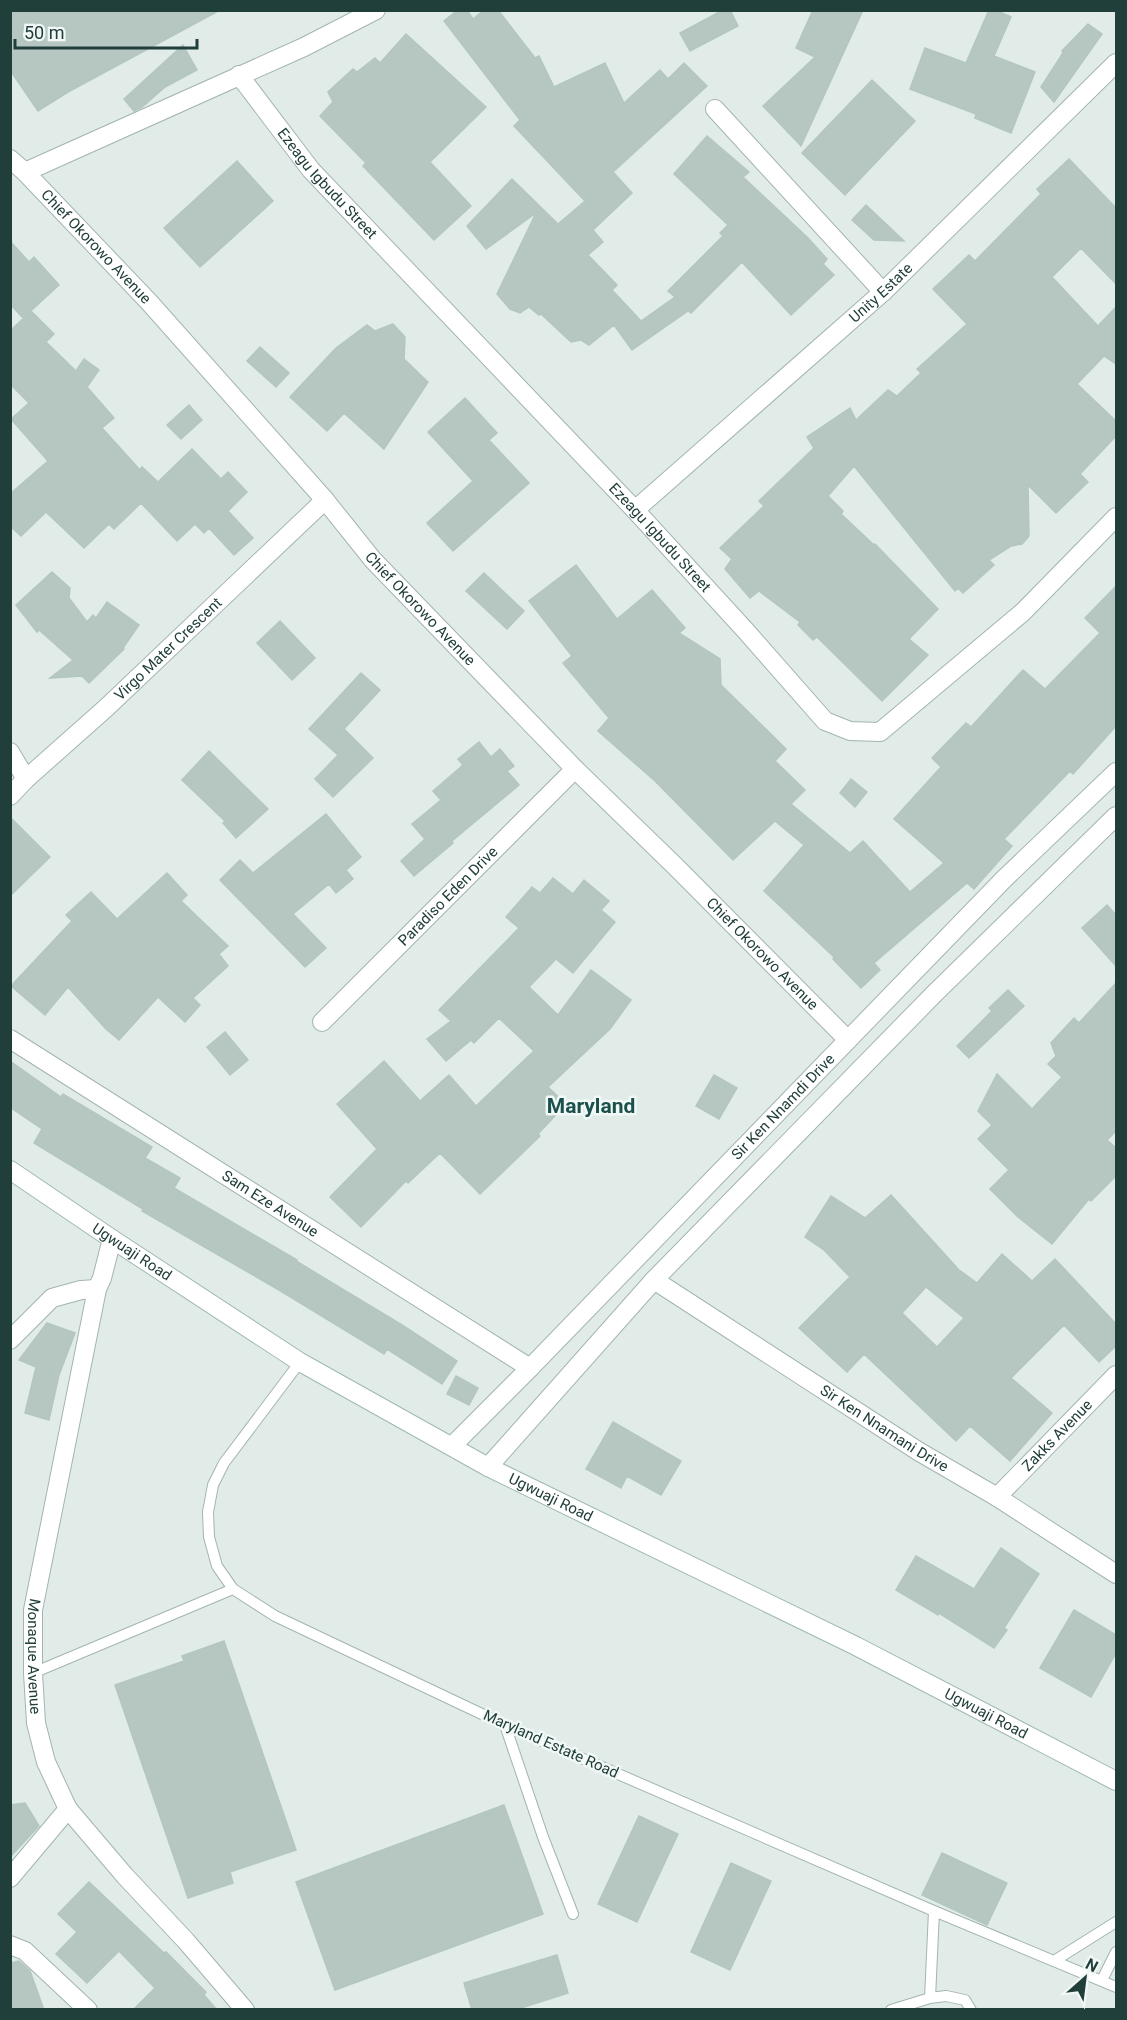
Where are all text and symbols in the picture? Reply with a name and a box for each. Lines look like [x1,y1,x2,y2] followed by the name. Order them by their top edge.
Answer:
[15,12,196,50] scale bar
[24,22,64,43] text: 50 m
[274,125,381,243] street label: Ezeagu Igbudu Street
[37,186,155,308] street label: Chief Okorowo Avenue
[845,259,916,327] street label: Unity Estate
[605,479,715,596] street label: Ezeagu Igbudu Street
[361,548,479,669] street label: Chief Okorowo Avenue
[111,594,226,704] street label: Virgo Mater Crescent
[394,843,501,950] street label: Paradiso Eden Drive
[703,894,822,1014] street label: Chief Okorowo Avenue
[728,1050,839,1164] street label: Sir Ken Nnamdi Drive
[547,1094,635,1118] district label: Maryland
[219,1166,322,1241] street label: Sam Eze Avenue
[89,1219,175,1285] street label: Ugwuaji Road
[817,1381,952,1476] street label: Sir Ken Nnamani Drive
[1018,1396,1096,1475] street label: Zakks Avenue
[506,1469,596,1526] street label: Ugwuaji Road
[24,1597,44,1715] street label: Monaque Avenue
[941,1685,1031,1743] street label: Ugwuaji Road
[481,1706,621,1782] street label: Maryland Estate Road
[1055,1948,1115,2008] north arrow
[1082,1954,1101,1976] text: N

